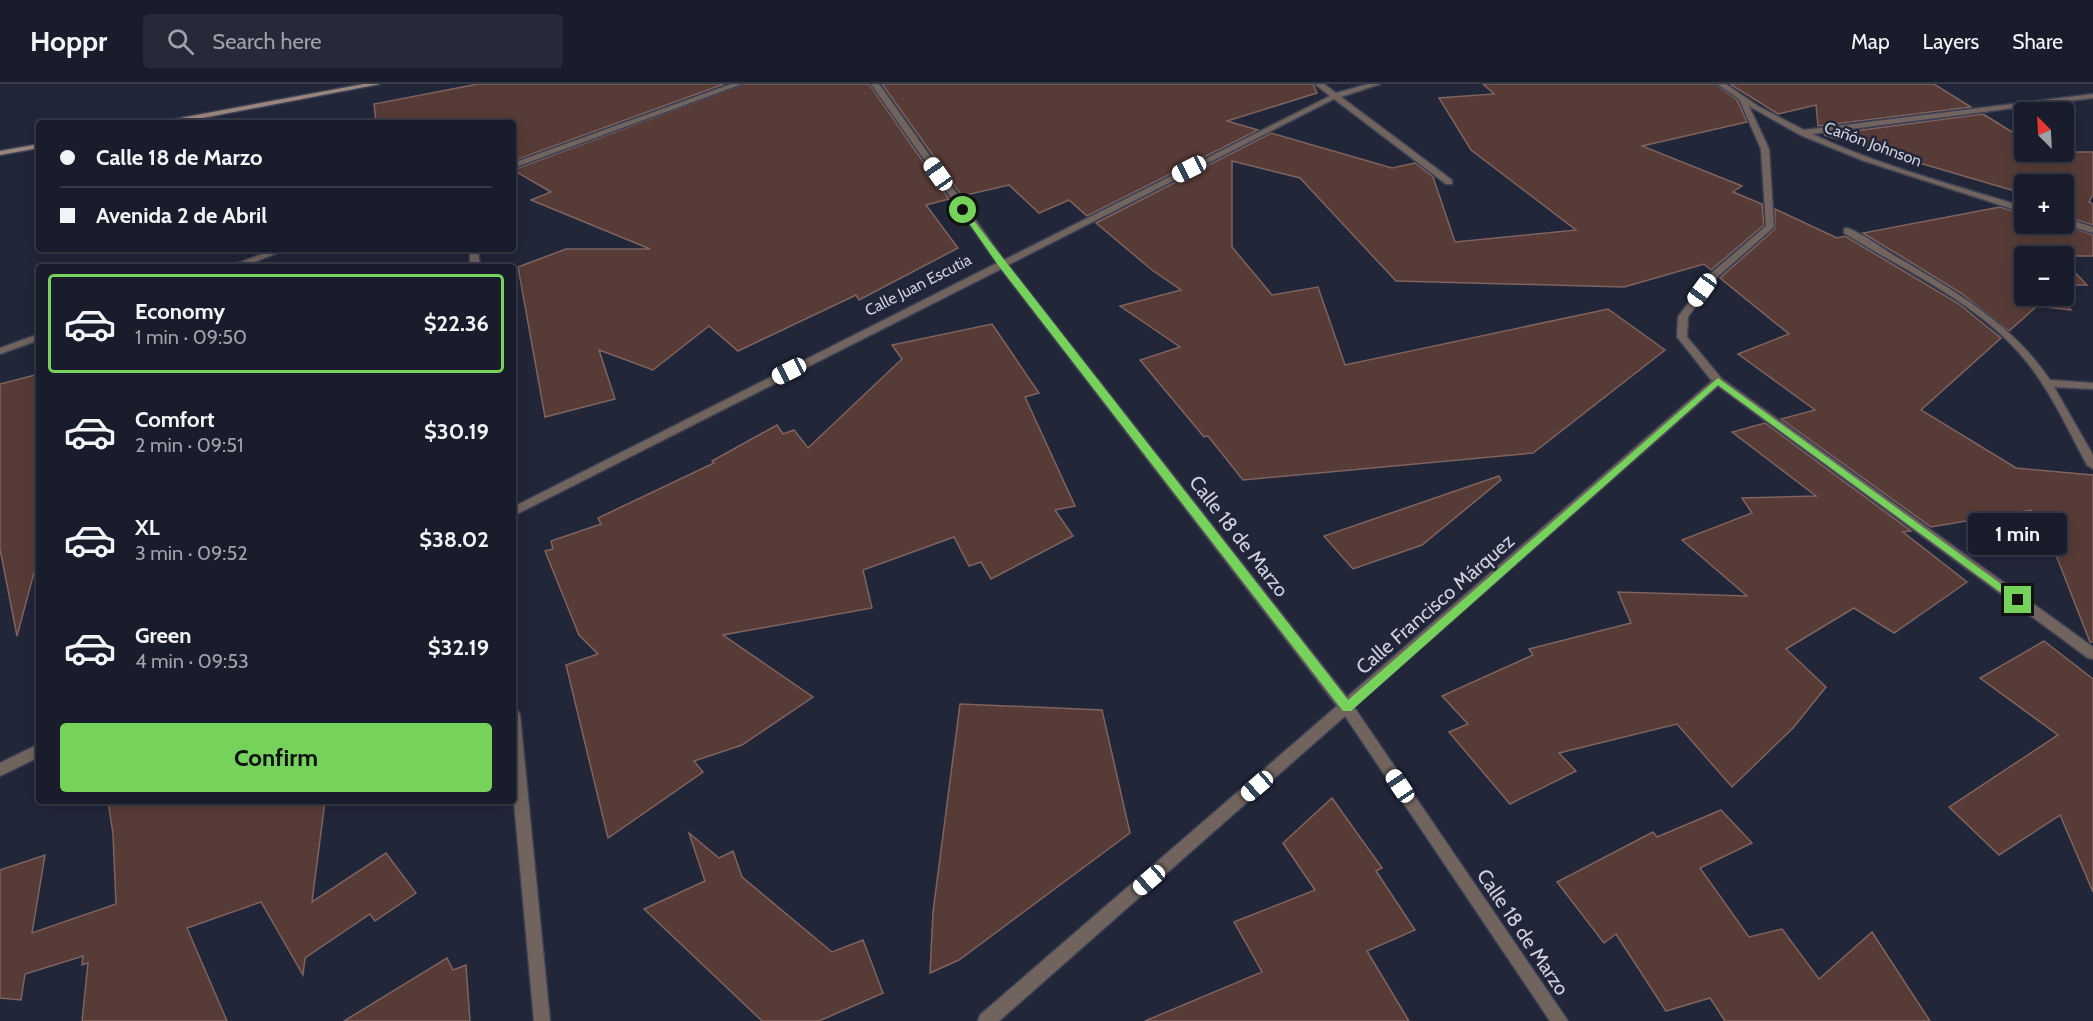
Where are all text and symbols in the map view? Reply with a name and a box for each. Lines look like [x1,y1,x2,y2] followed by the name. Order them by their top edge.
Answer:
[143,14,563,68] search box
[30,24,107,58] text: Hoppr
[164,25,197,58] icon: search
[212,28,322,55] text: Search here
[1851,29,1890,54] text: Map
[1923,29,1979,54] text: Layers
[2012,29,2063,54] text: Share
[2014,102,2074,162] north arrow
[2014,102,2074,306] map controls
[1822,118,1924,170] street label: Cañón Johnson
[96,144,262,171] text: Calle 18 de Marzo
[1169,153,1209,185] car
[920,154,956,194] car
[2014,174,2074,234] button: +
[949,196,976,223] route start
[96,202,267,229] text: Avenida 2 de Abril
[2014,246,2074,306] button: −
[862,250,975,320] street label: Calle Juan Escutia
[1684,270,1720,310] car
[63,297,117,351] icon: car
[135,298,225,325] text: Economy
[424,310,489,337] text: $22.36
[135,325,247,349] text: 1 min · 09:50
[769,355,809,387] car
[63,405,117,459] icon: car
[135,406,214,433] text: Comfort
[424,418,489,445] text: $30.19
[135,433,244,457] text: 2 min · 09:51
[1184,471,1294,601] street label: Calle 18 de Marzo
[63,513,117,567] icon: car
[1968,513,2068,555] callout: 1 min
[135,514,160,541] text: XL
[1995,522,2040,546] text: 1 min
[419,526,489,553] text: $38.02
[1351,529,1519,679] street label: Calle Francisco Márquez
[135,541,248,565] text: 3 min · 09:52
[2004,586,2031,613] route end
[63,621,117,675] icon: car
[135,622,191,649] text: Green
[428,634,489,661] text: $32.19
[135,649,249,673] text: 4 min · 09:53
[60,723,492,792] button: Confirm
[1382,766,1418,806] car
[1238,767,1276,805] car
[1130,861,1168,899] car
[1472,864,1574,1000] street label: Calle 18 de Marzo

